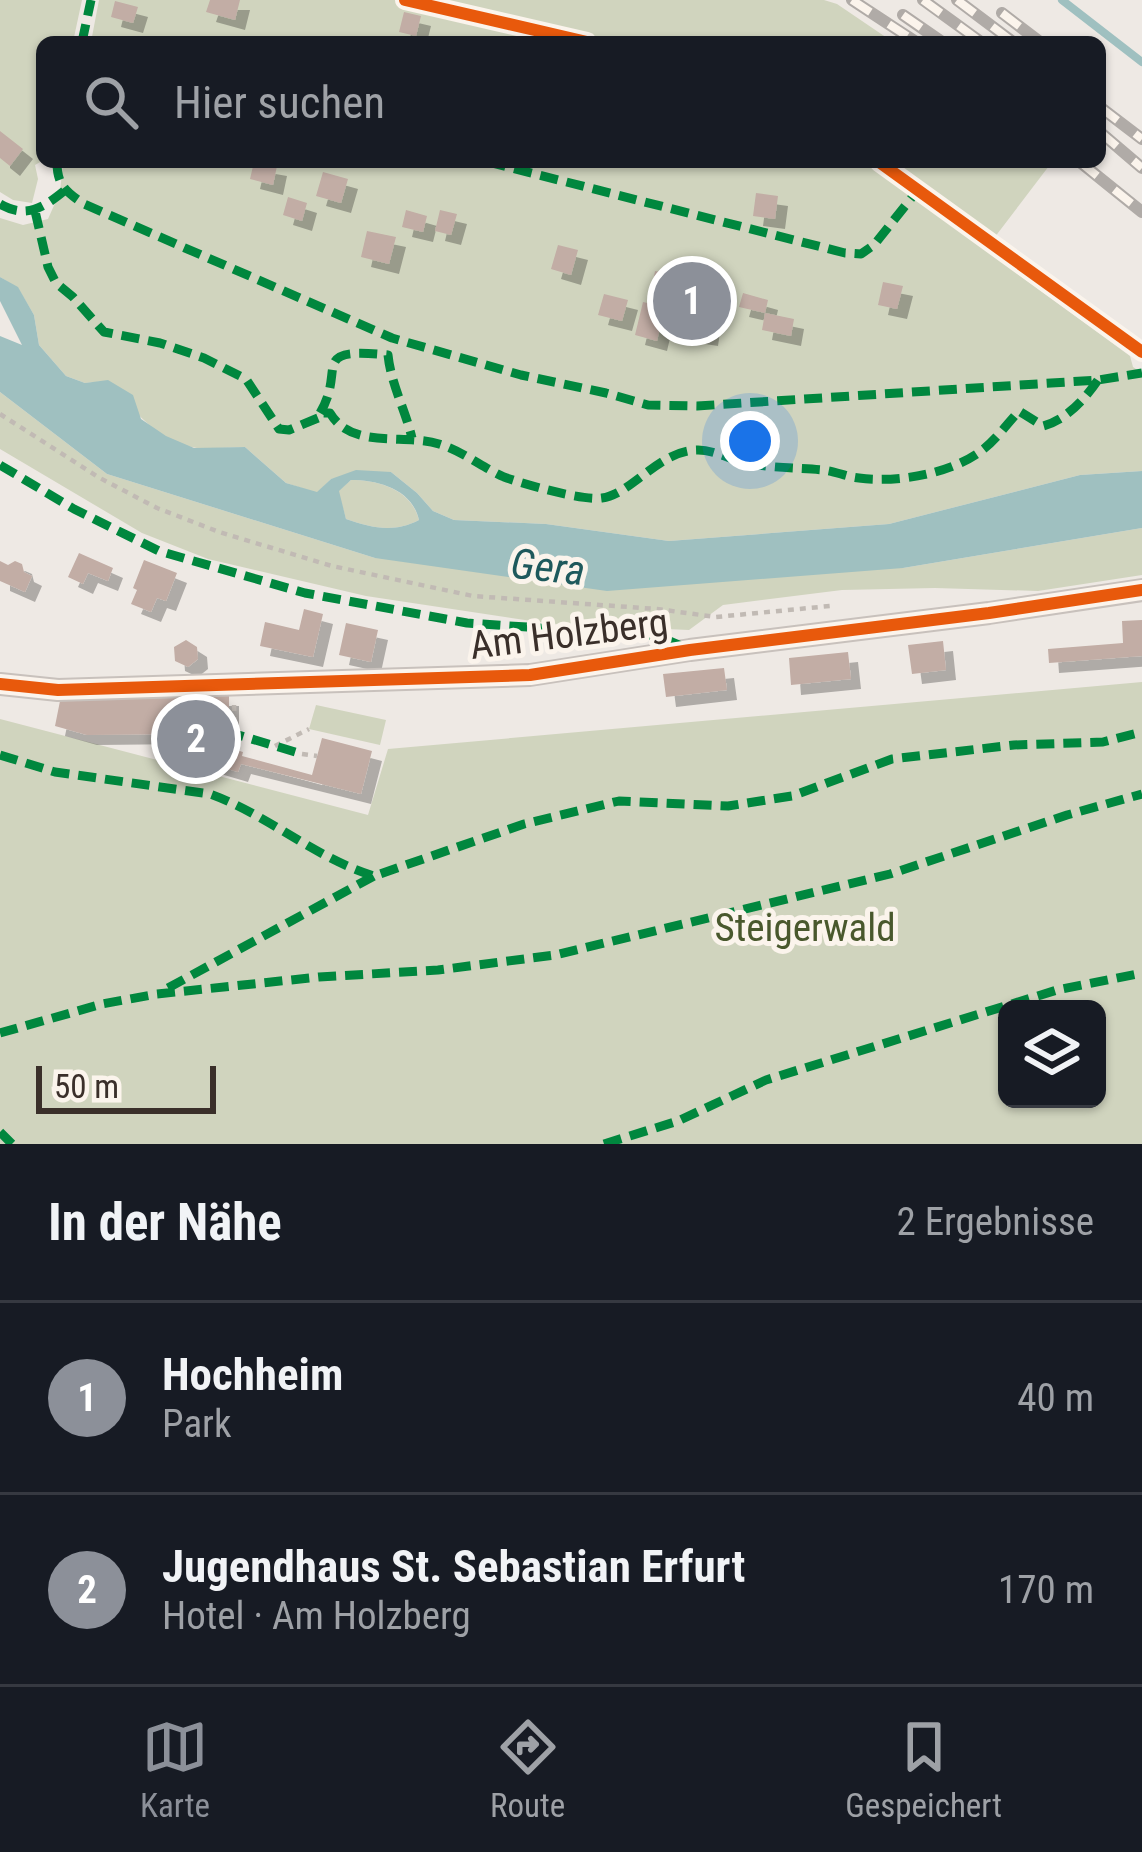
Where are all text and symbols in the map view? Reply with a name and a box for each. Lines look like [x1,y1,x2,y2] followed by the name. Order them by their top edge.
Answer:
[36,36,1106,168] search box
[78,69,144,135] icon: search
[174,76,385,129] text: Hier suchen
[653,256,731,346] pin: 1
[720,411,780,471] your location
[509,539,587,595] water label: Gera
[467,599,671,669] street label: Am Holzberg
[157,694,235,784] pin: 2
[714,905,896,951] park label: Steigerwald
[998,1000,1106,1108] map controls
[998,1000,1106,1108] button: layers
[36,1060,216,1113] scale bar
[54,1067,119,1106] text: 50 m
[48,1193,282,1252] text: In der Nähe
[896,1199,1094,1245] text: 2 Ergebnisse
[162,1348,343,1401] text: Hochheim
[77,1375,97,1421] text: 1
[1017,1375,1094,1421] text: 40 m
[162,1401,232,1447] text: Park
[162,1540,745,1593] text: Jugendhaus St. Sebastian Erfurt
[77,1567,97,1613] text: 2
[998,1567,1094,1613] text: 170 m
[162,1593,471,1639] text: Hotel · Am Holzberg
[140,1714,210,1825] tab: Karte
[490,1714,565,1825] tab: Route
[845,1714,1002,1825] tab: Gespeichert

